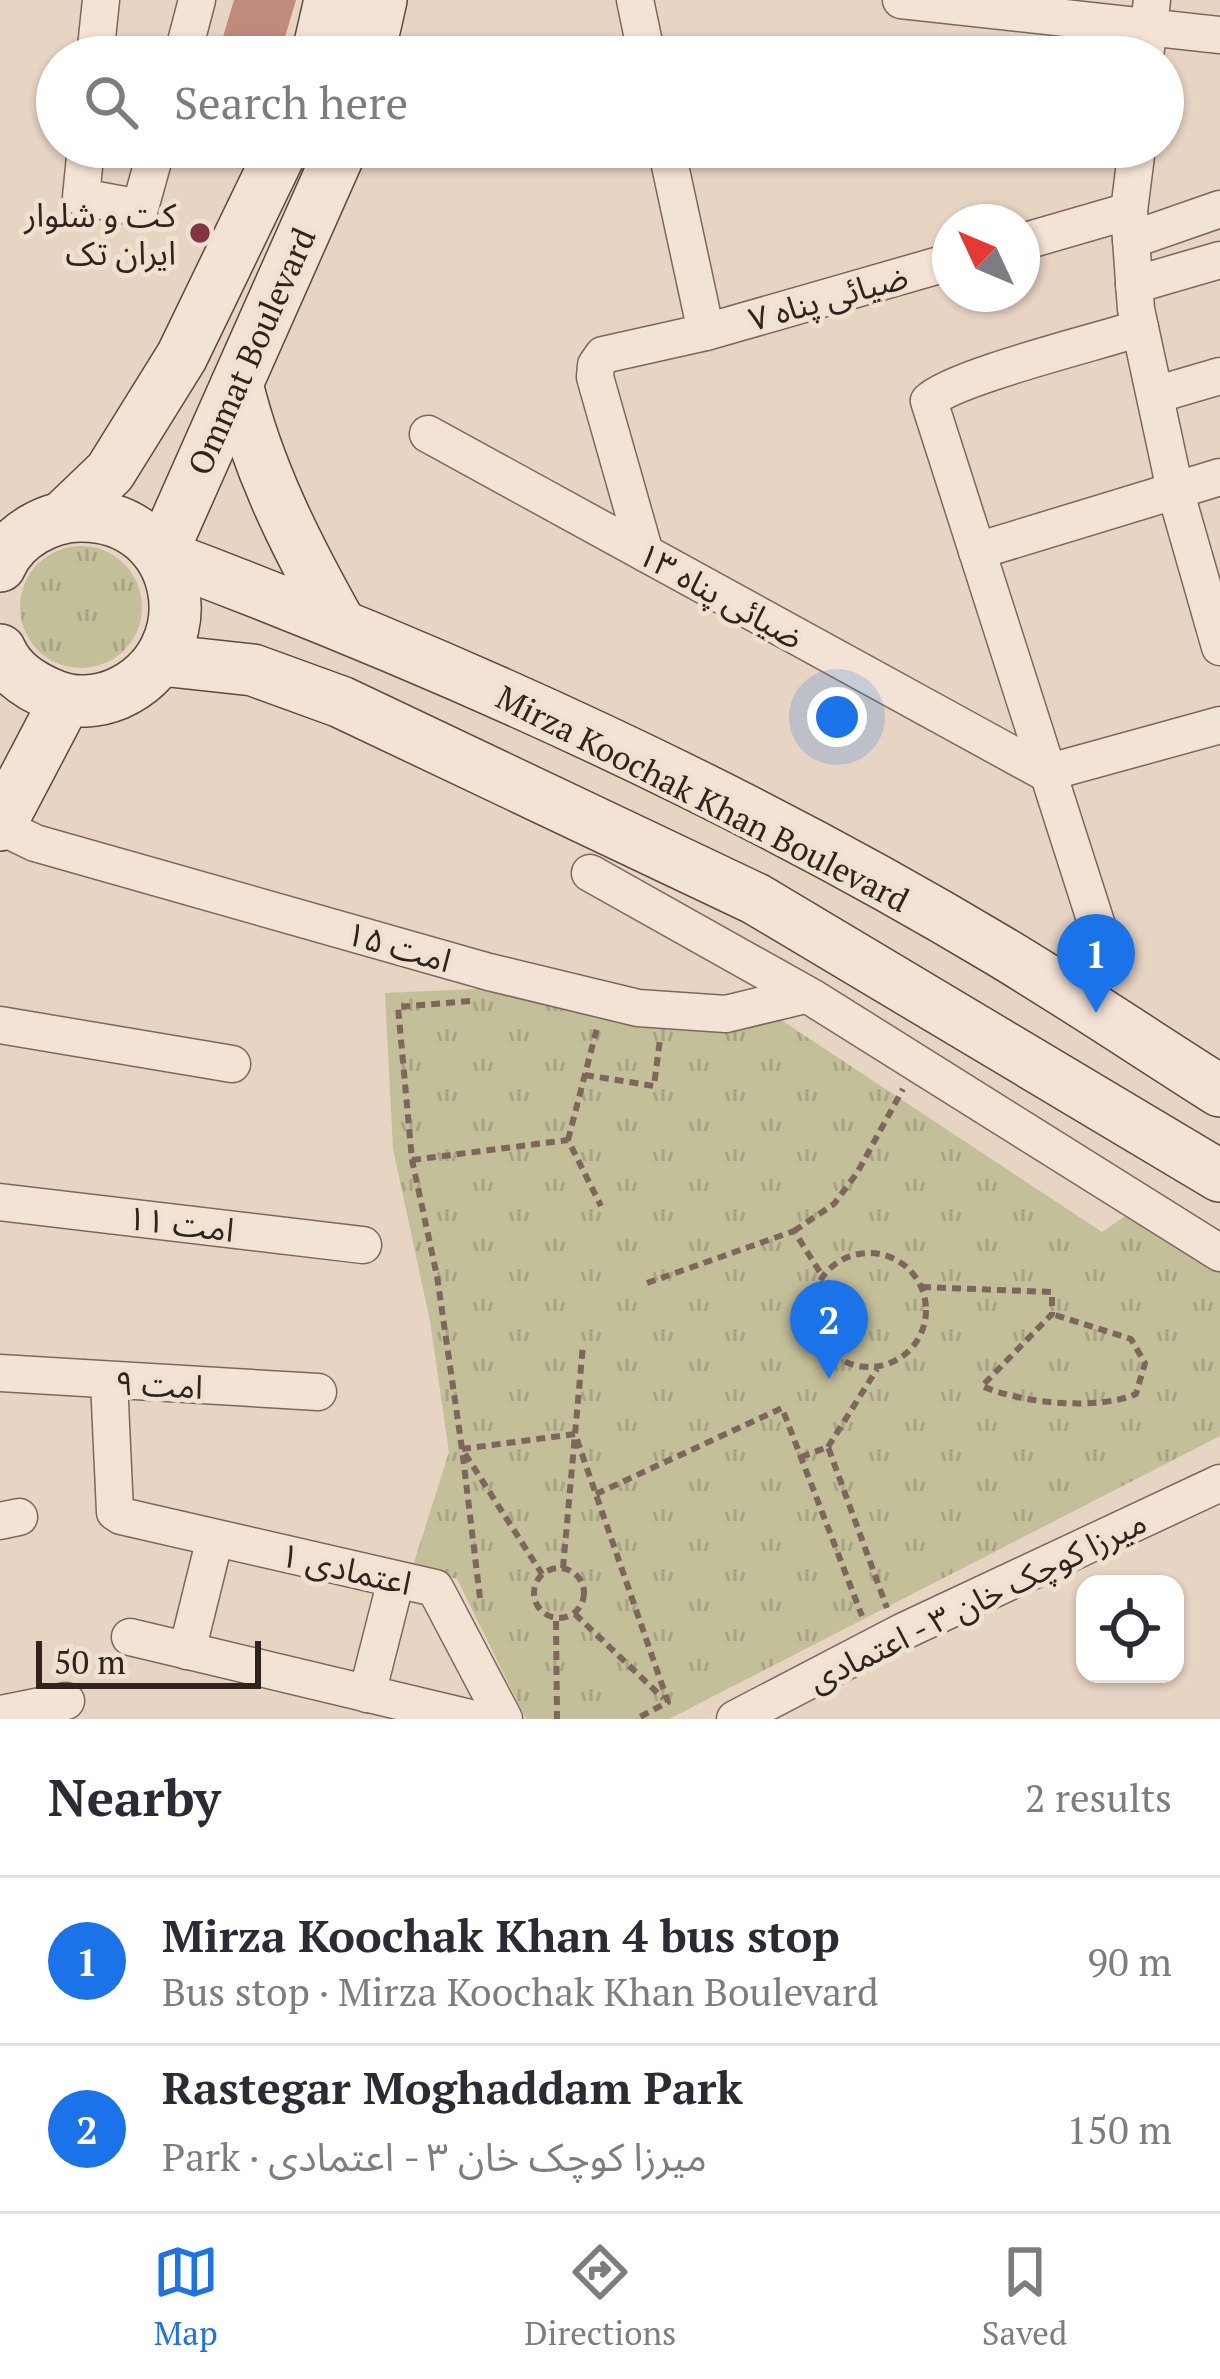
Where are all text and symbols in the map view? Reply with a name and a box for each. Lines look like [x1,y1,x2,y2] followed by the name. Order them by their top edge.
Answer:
[36,36,1184,168] search box
[78,69,144,135] icon: search
[174,72,408,132] text: Search here
[23,193,176,274] place label: کت و شلوار ایران تک
[932,204,1040,312] north arrow
[187,220,213,246] marker: کت و شلوار ایران تک
[177,221,325,481] street label: Ommat Boulevard
[743,254,913,341] street label: ضیائی پناه ۷
[630,532,811,659] street label: ضیائی پناه ۱۳
[489,675,917,921] street label: Mirza Koochak Khan Boulevard
[807,687,867,747] your location
[342,911,456,981] street label: امت ۱۵
[1057,914,1135,1013] pin: 1
[125,1195,237,1251] street label: امت ۱۱
[790,1280,868,1379] pin: 2
[114,1360,204,1408] street label: امت ۹
[801,1499,1154,1702] street label: میرزا کوچک خان ۳ - اعتمادی
[276,1532,416,1604] street label: اعتمادی ۱
[1076,1575,1184,1683] map controls
[1076,1575,1184,1683] button: locate
[36,1635,261,1688] scale bar
[54,1640,126,1683] text: 50 m
[48,1763,221,1831] text: Nearby
[1025,1771,1172,1823] text: 2 results
[162,1905,840,1965] text: Mirza Koochak Khan 4 bus stop
[76,1935,98,1987] text: 1
[1087,1935,1172,1987] text: 90 m
[162,1965,879,2017] text: Bus stop · Mirza Koochak Khan Boulevard
[162,2057,743,2117] text: Rastegar Moghaddam Park
[76,2103,98,2155] text: 2
[1067,2103,1172,2155] text: 150 m
[162,2130,707,2182] text: Park · میرزا کوچک خان ۳ - اعتمادی
[153,2239,219,2354] tab: Map
[524,2239,676,2354] tab: Directions
[982,2239,1067,2354] tab: Saved

